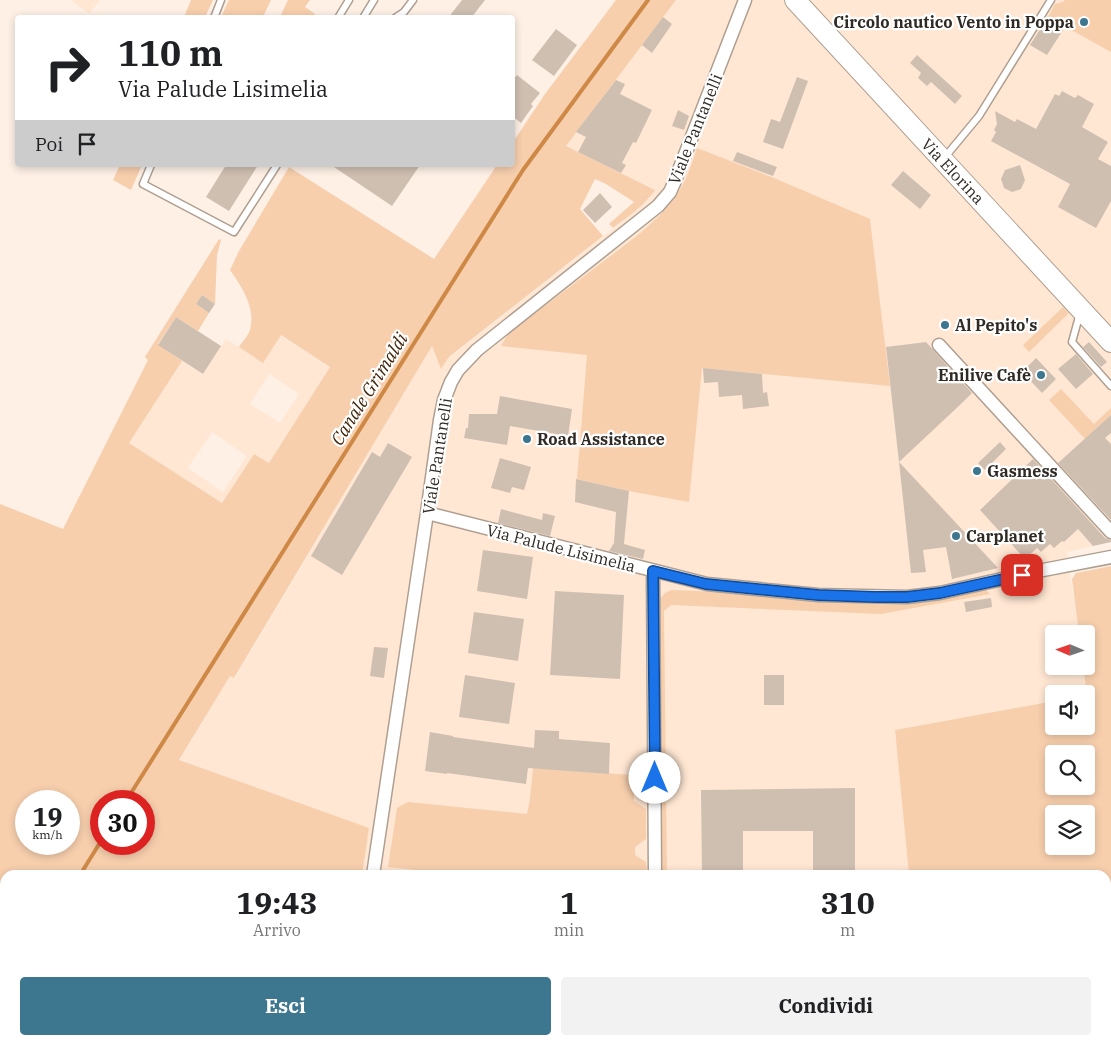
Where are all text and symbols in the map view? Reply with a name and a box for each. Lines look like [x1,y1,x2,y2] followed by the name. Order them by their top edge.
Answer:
[833,12,1074,32] place label: Circolo nautico Vento in Poppa
[1078,16,1090,28] marker: Circolo nautico Vento in Poppa
[118,30,223,76] text: 110 m
[35,35,100,100] icon: right
[664,71,726,187] street label: Viale Pantanelli
[118,74,328,103] text: Via Palude Lisimelia
[73,130,101,158] icon: arrive
[35,132,63,156] text: Poi
[917,134,989,208] street label: Via Elorina
[955,315,1038,335] place label: Al Pepito's
[939,319,951,331] marker: Al Pepito's
[325,328,413,449] water label: Canale Grimaldi
[938,365,1031,385] place label: Enilive Cafè
[1035,369,1047,381] marker: Enilive Cafè
[418,396,456,516] street label: Viale Pantanelli
[537,429,665,449] place label: Road Assistance
[521,433,533,445] marker: Road Assistance
[987,461,1058,481] place label: Gasmess
[971,465,983,477] marker: Gasmess
[484,520,638,576] street label: Via Palude Lisimelia
[966,526,1044,546] place label: Carplanet
[950,530,962,542] marker: Carplanet
[1001,554,1043,596] pin
[1008,561,1036,589] icon: arrive
[1045,625,1095,675] north arrow
[1045,625,1095,855] map controls
[1045,685,1095,735] button: sound
[1045,745,1095,795] button: search
[628,751,680,803] position arrow
[90,790,155,855] speed limit sign: 30
[32,800,63,833] text: 19
[1045,805,1095,855] button: layers
[32,827,63,842] text: km/h
[236,883,317,922] text: 19:43
[560,883,578,922] text: 1
[821,883,875,922] text: 310
[253,920,301,940] text: Arrivo
[554,920,584,940] text: min
[840,920,855,940] text: m
[20,977,551,1035] button: Esci
[561,977,1091,1035] button: Condividi

